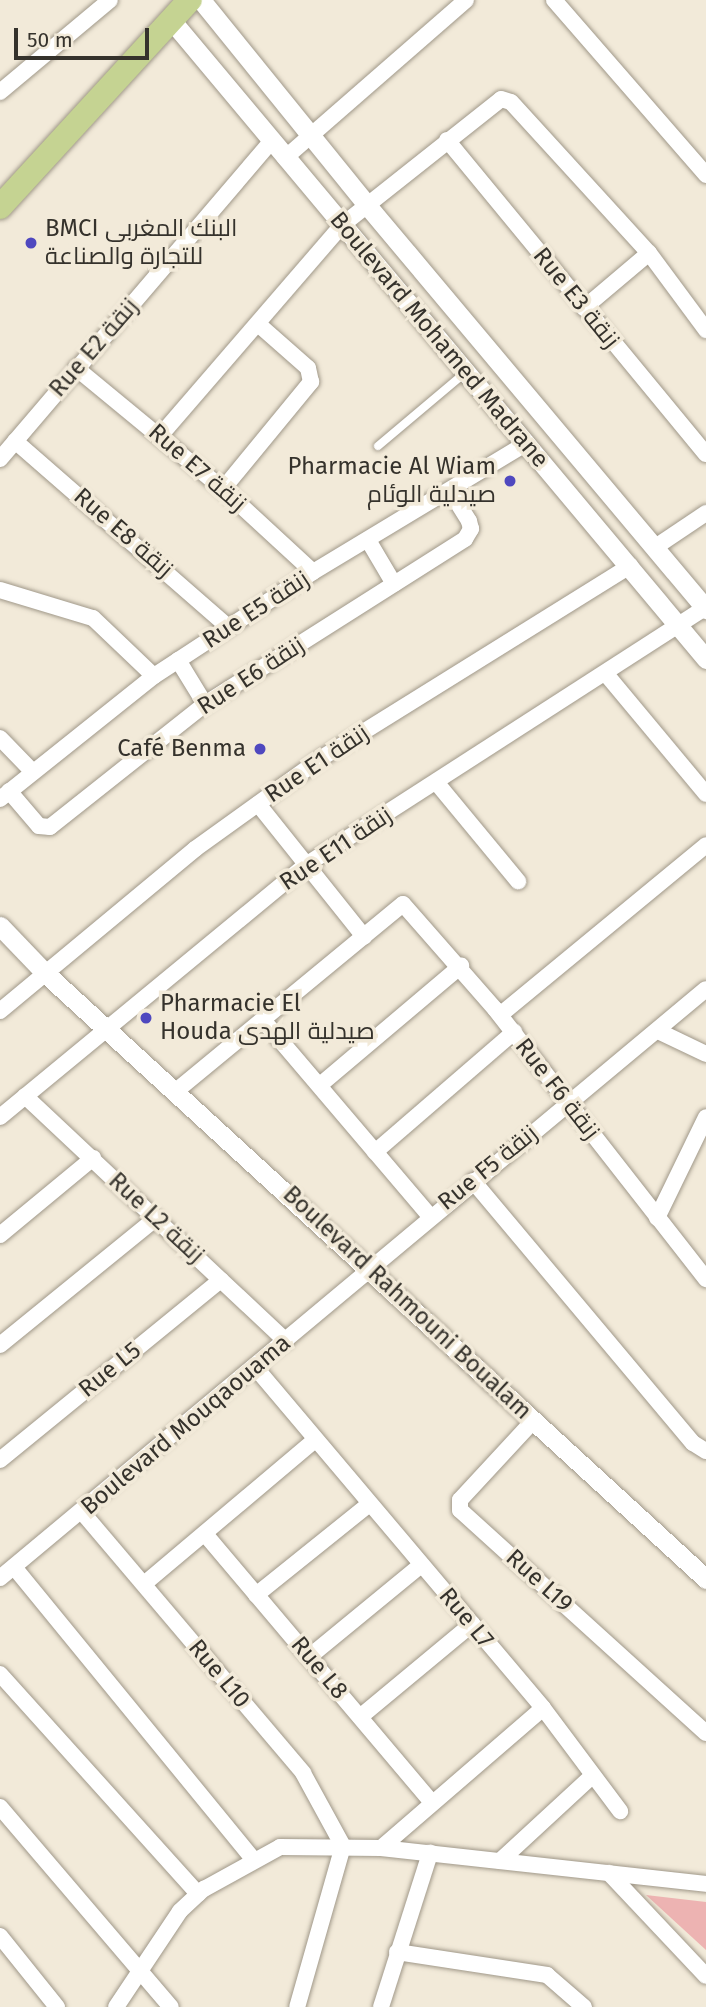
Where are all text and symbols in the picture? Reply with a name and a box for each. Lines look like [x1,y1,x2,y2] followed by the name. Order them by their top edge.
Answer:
[18,14,152,58] scale bar
[27,27,73,53] text: 50 m
[323,206,555,474] street label: Boulevard Mohamed Madrane
[45,215,237,271] place label: BMCI البنك المغربي للتجارة والصناعة
[23,235,39,251] marker: BMCI البنك المغربي للتجارة والصناعة
[527,242,625,354] street label: Rue E3 زنقة
[43,293,145,403] street label: Rue E2 زنقة
[142,418,252,518] street label: Rue E7 زنقة
[287,453,496,509] place label: Pharmacie Al Wiam صيدلية الوئام
[502,473,518,489] marker: Pharmacie Al Wiam صيدلية الوئام
[68,482,178,584] street label: Rue E8 زنقة
[197,565,315,655] street label: Rue E5 زنقة
[192,631,310,721] street label: Rue E6 زنقة
[260,719,374,809] street label: Rue E1 زنقة
[117,735,246,763] place label: Café Benma
[252,741,268,757] marker: Café Benma
[275,801,397,897] street label: Rue E11 زنقة
[160,990,375,1046] place label: Pharmacie El Houda صيدلية الهدى
[138,1010,154,1026] marker: Pharmacie El Houda صيدلية الهدى
[509,1033,605,1145] street label: Rue F6 زنقة
[432,1119,544,1217] street label: Rue F5 زنقة
[102,1167,210,1269] street label: Rue L2 زنقة
[277,1180,537,1426] street label: Boulevard Rahmouni Boualam
[75,1329,297,1521] street label: Boulevard Mouqaouama
[73,1336,147,1404] street label: Rue L5
[500,1544,578,1618] street label: Rue L19
[433,1582,499,1654] street label: Rue L7
[285,1631,353,1705] street label: Rue L8
[182,1634,256,1714] street label: Rue L10

